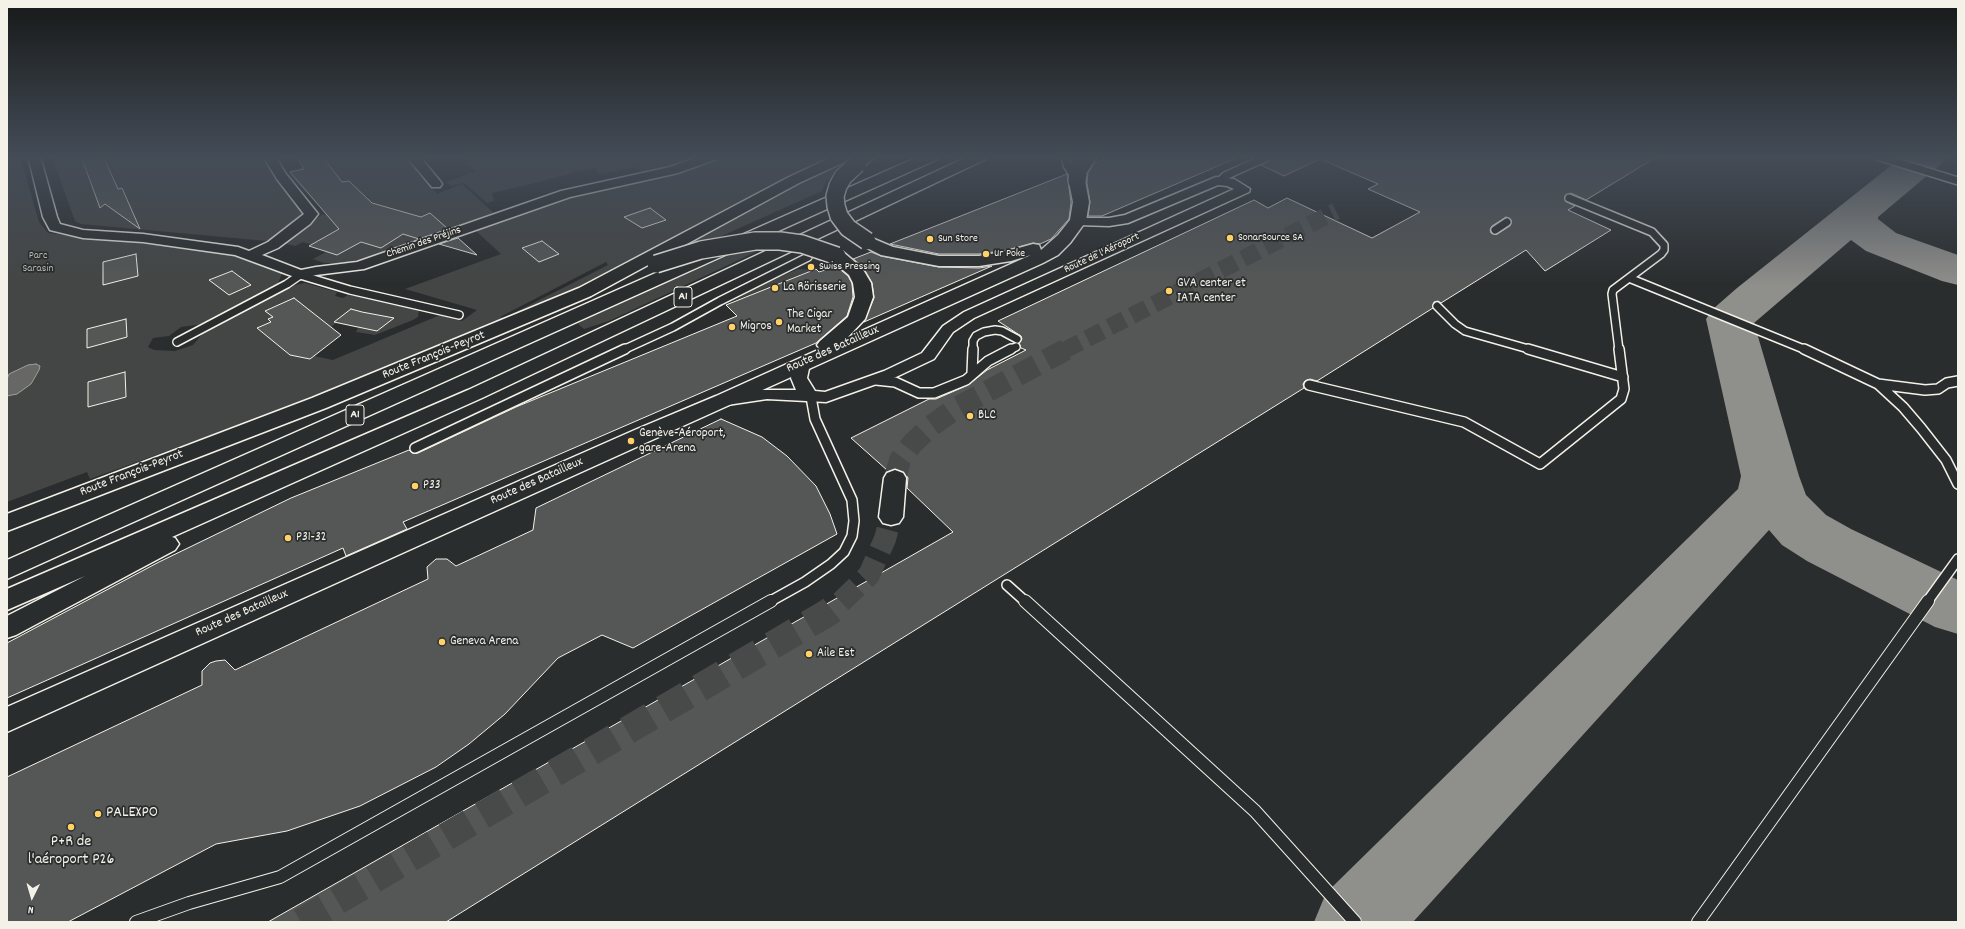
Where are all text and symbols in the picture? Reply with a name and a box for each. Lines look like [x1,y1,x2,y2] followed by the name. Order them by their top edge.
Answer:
[385,224,463,262] street label: Chemin des Préjins
[1062,231,1142,277] street label: Route de l'Aéroport
[1238,231,1303,245] place label: SonarSource SA
[938,232,978,246] place label: Sun Store
[1225,233,1235,243] marker: SonarSource SA
[925,234,935,244] marker: Sun Store
[994,247,1025,261] place label: Ur Poke
[23,249,53,275] park label: Parc Sarasin
[981,249,991,259] marker: Ur Poke
[819,260,880,274] place label: Swiss Pressing
[806,262,816,272] marker: Swiss Pressing
[1177,276,1246,307] place label: GVA center et IATA center
[783,280,846,296] place label: La Rörisserie
[770,283,780,293] marker: La Rörisserie
[1164,286,1174,296] marker: GVA center et IATA center
[674,287,692,307] road number: A1
[787,307,832,338] place label: The Cigar Market
[774,317,784,327] marker: The Cigar Market
[740,319,772,335] place label: Migros
[727,322,737,332] marker: Migros
[784,323,882,377] street label: Route des Batailleux
[380,328,488,384] street label: Route François-Peyrot
[346,405,364,425] road number: A1
[978,408,996,424] place label: BLC
[965,411,975,421] marker: BLC
[639,426,726,457] place label: Genève-Aéroport, gare-Arena
[626,436,636,446] marker: Genève-Aéroport, gare-Arena
[78,447,186,501] street label: Route François-Peyrot
[488,455,586,509] street label: Route des Batailleux
[423,478,440,494] place label: P33
[410,481,420,491] marker: P33
[296,530,326,546] place label: P31-32
[283,533,293,543] marker: P31-32
[193,587,291,641] street label: Route des Batailleux
[450,634,518,650] place label: Geneva Arena
[437,637,447,647] marker: Geneva Arena
[817,646,854,662] place label: Aile Est
[804,649,814,659] marker: Aile Est
[106,804,158,824] place label: PALEXPO
[93,809,103,819] marker: PALEXPO
[66,822,76,832] marker: P+R de l'aéroport P26
[28,833,114,871] place label: P+R de l'aéroport P26
[12,877,52,917] north arrow
[28,901,34,917] text: N

